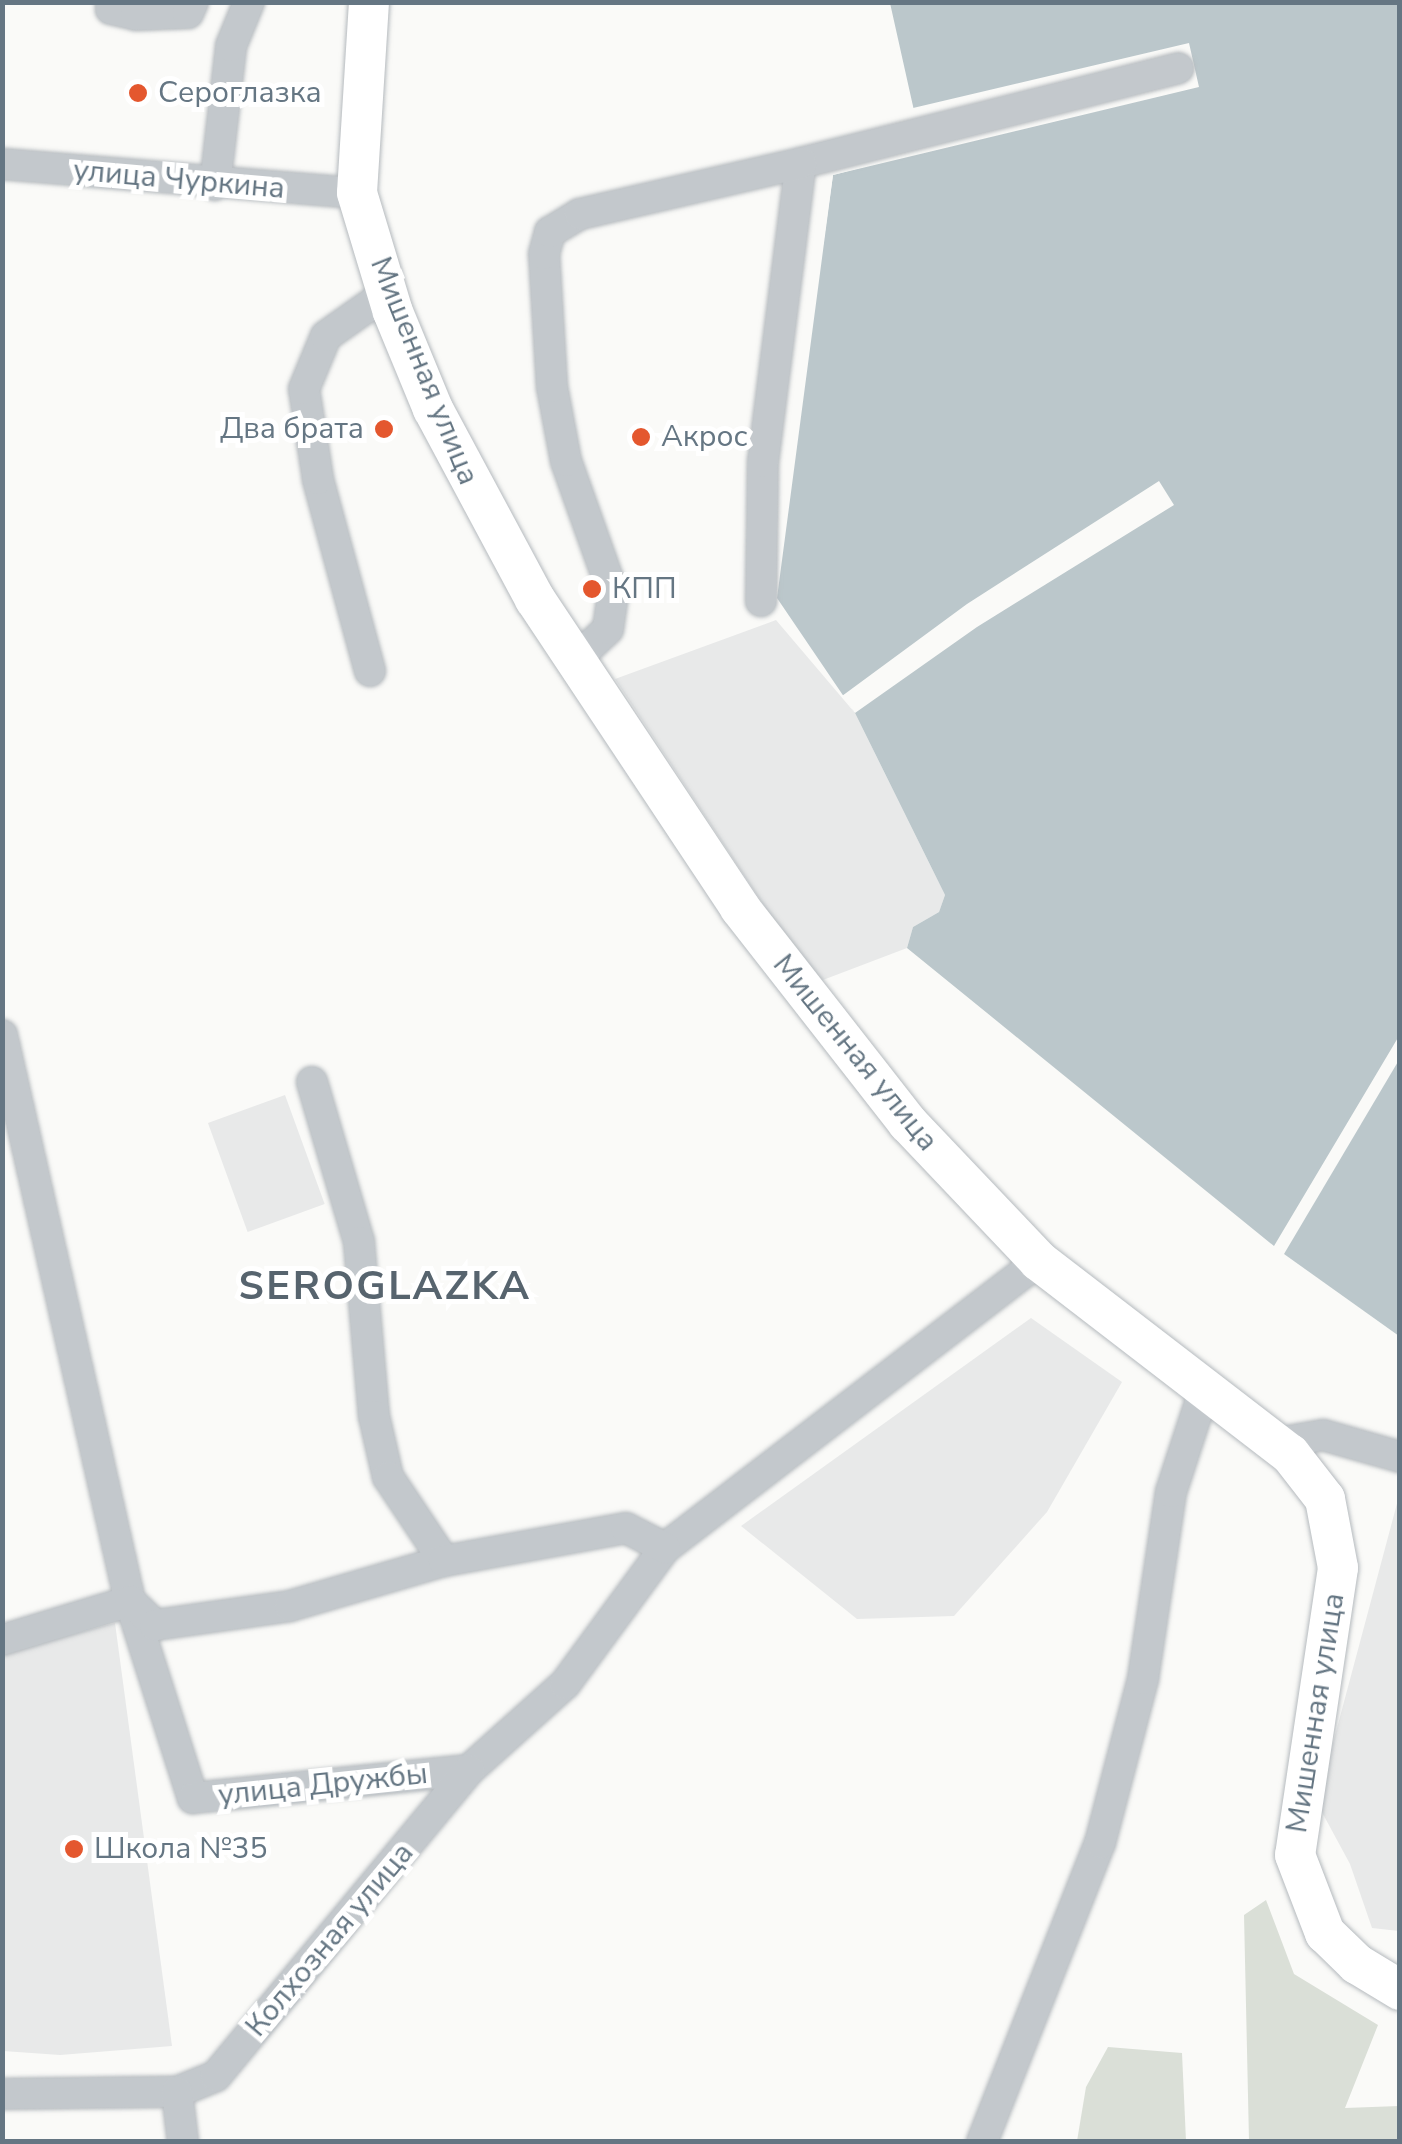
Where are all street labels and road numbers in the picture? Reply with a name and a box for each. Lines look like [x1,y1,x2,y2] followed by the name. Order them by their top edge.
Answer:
[72,153,286,207] street label: улица Чуркина
[362,252,486,490] street label: Мишенная улица
[765,948,945,1158] street label: Мишенная улица
[1279,1591,1353,1835] street label: Мишенная улица
[216,1756,430,1814] street label: улица Дружбы
[238,1836,422,2044] street label: Колхозная улица

